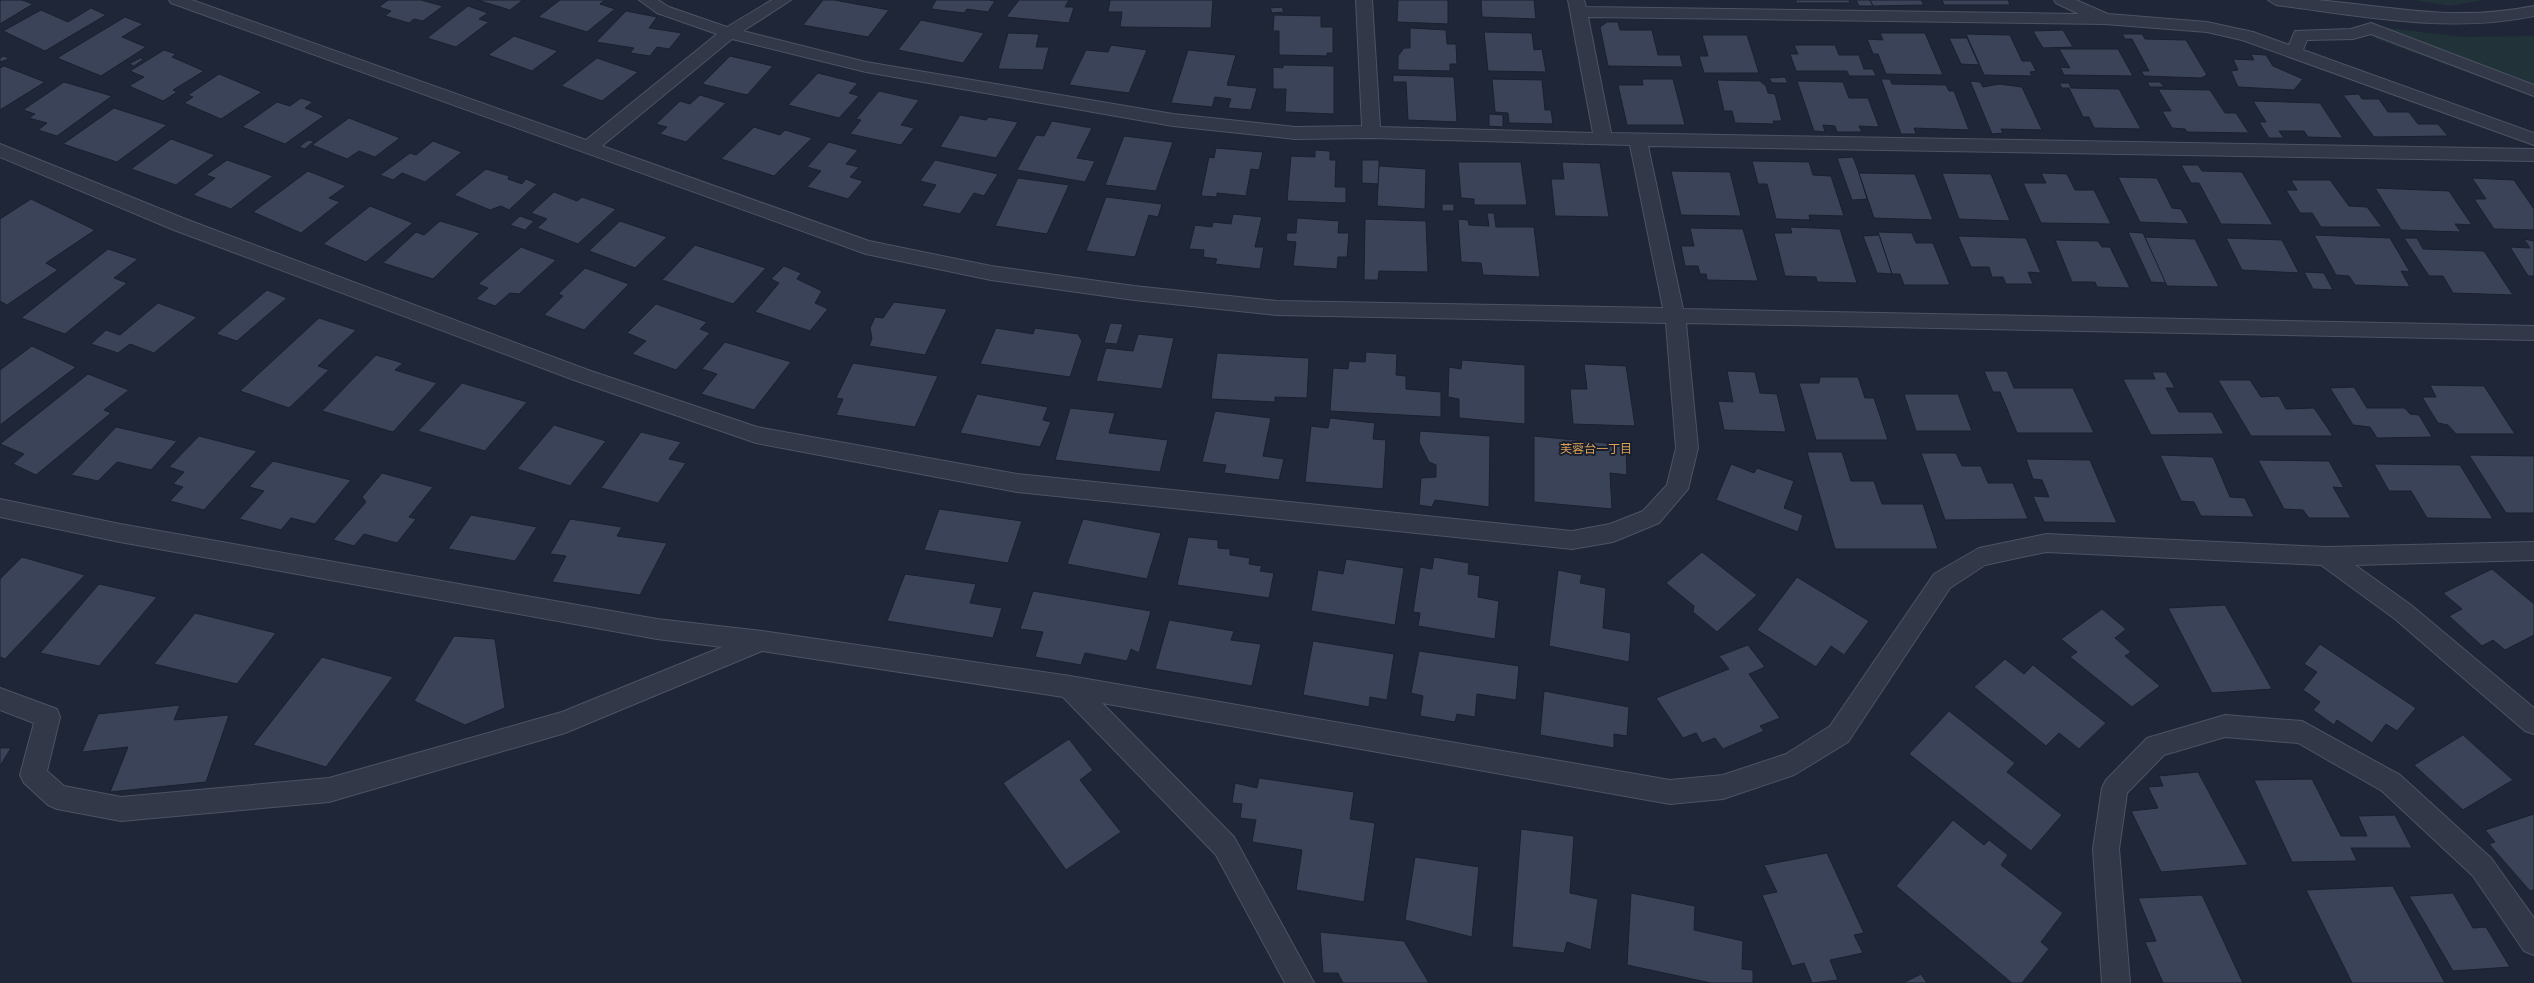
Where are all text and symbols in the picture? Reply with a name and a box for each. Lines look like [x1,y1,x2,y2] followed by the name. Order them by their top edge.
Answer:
[1560,442,1632,456] district label: 芙蓉台一丁目

